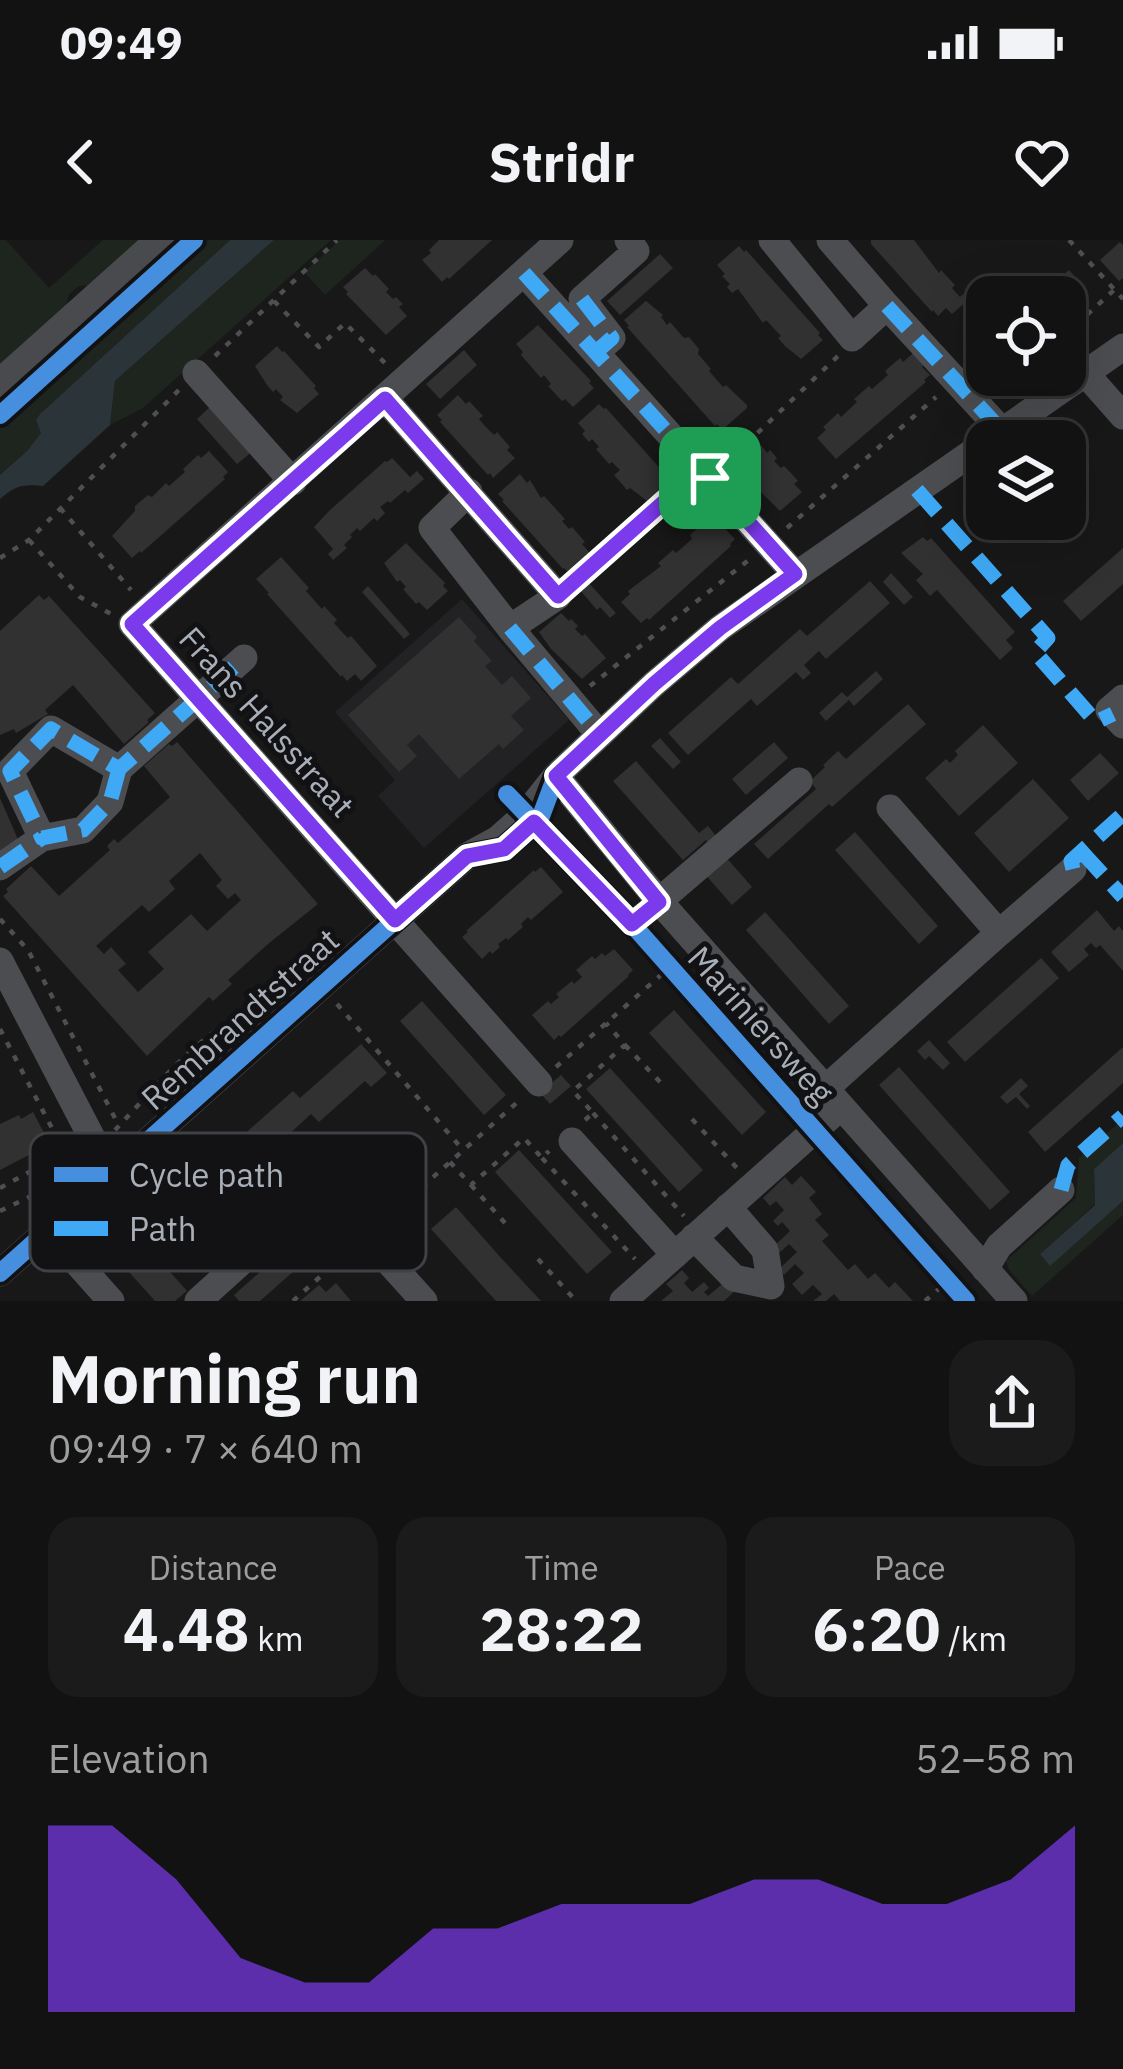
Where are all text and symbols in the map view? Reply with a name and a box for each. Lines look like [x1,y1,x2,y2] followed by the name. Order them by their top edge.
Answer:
[60,13,183,71] text: 09:49
[488,127,635,197] text: Stridr
[48,129,114,195] icon: back
[1009,129,1075,195] icon: heart
[966,276,1086,540] map controls
[966,276,1086,396] button: locate
[966,420,1086,540] button: layers
[659,427,761,529] pin
[677,445,743,511] icon: arrive
[170,617,364,826] street label: Frans Halsstraat
[132,918,348,1119] street label: Rembrandtstraat
[679,937,844,1113] street label: Mariniersweg
[30,1133,426,1271] legend
[129,1153,284,1196] text: Cycle path
[129,1207,197,1250] text: Path
[48,1335,421,1421] text: Morning run
[949,1340,1075,1466] button: share
[48,1423,363,1474] text: 09:49 · 7 × 640 m
[149,1546,278,1589] text: Distance
[524,1546,599,1589] text: Time
[874,1546,946,1589] text: Pace
[123,1589,249,1668] text: 4.48
[480,1589,643,1668] text: 28:22
[813,1589,940,1668] text: 6:20
[249,1617,303,1660] text: km
[940,1617,1007,1660] text: /km
[48,1733,210,1784] text: Elevation
[915,1733,1075,1784] text: 52–58 m

